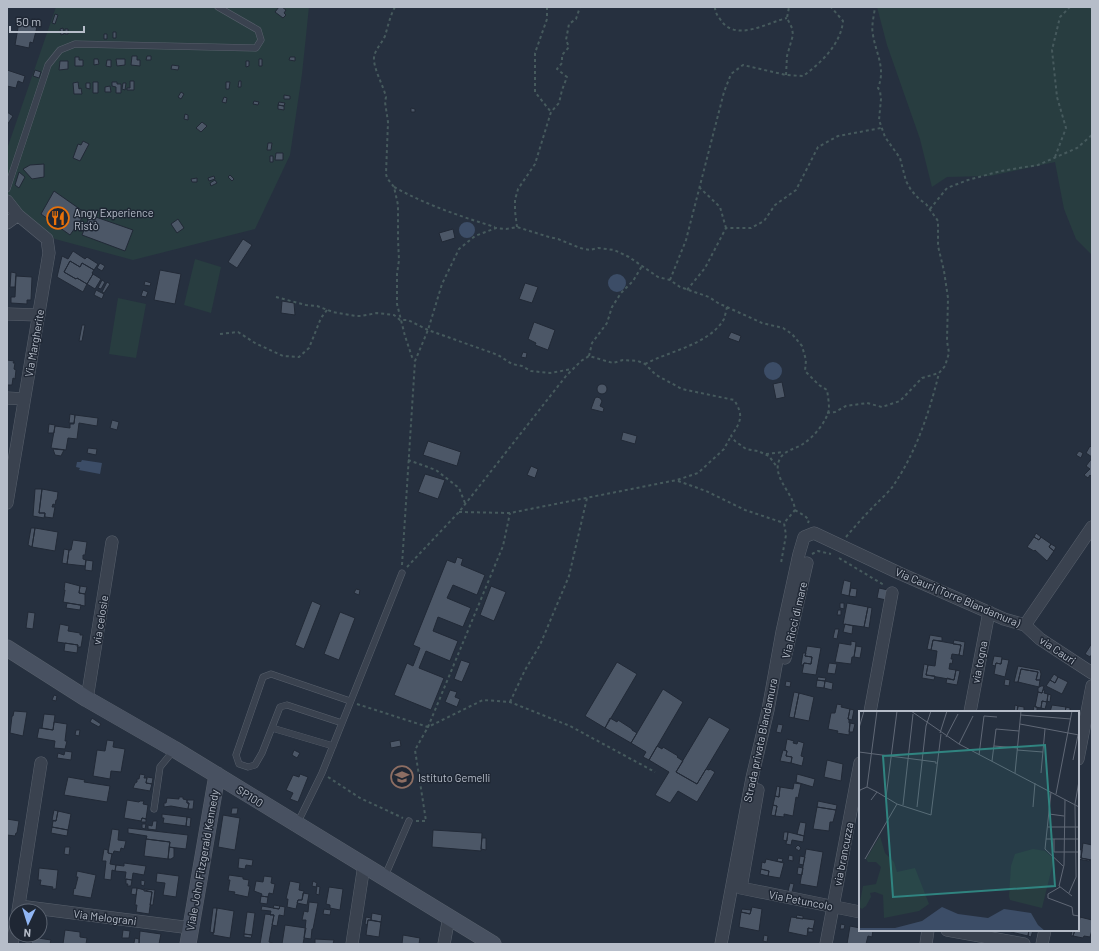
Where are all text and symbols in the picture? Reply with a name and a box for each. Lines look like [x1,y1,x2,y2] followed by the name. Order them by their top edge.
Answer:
[10,8,84,34] scale bar
[16,14,41,28] text: 50 m
[45,205,71,231] restaurant icon: Angy Experience Ristò
[74,206,154,232] place label: Angy Experience Ristò
[22,308,46,378] street label: Via Margherite
[894,565,1023,629] street label: Via Cauri (Torre Blandamura)
[779,580,809,660] street label: Via Ricci di mare
[90,594,110,646] street label: via celosie
[1037,633,1079,667] street label: via Cauri
[969,640,989,684] street label: via togna
[741,677,779,803] street label: Strada privata Blandamura
[859,711,1079,931] inset map
[389,764,415,790] school or university icon: Istituto Gemelli
[418,771,490,784] place label: Istituto Gemelli
[234,783,266,809] street label: SP100
[183,788,221,932] street label: Viale John Fitzgerald Kennedy
[830,821,856,887] street label: via brancuzza
[768,887,834,913] street label: Via Petuncolo
[8,903,48,943] north arrow
[73,907,138,927] street label: Via Melograni
[23,927,31,940] text: N

